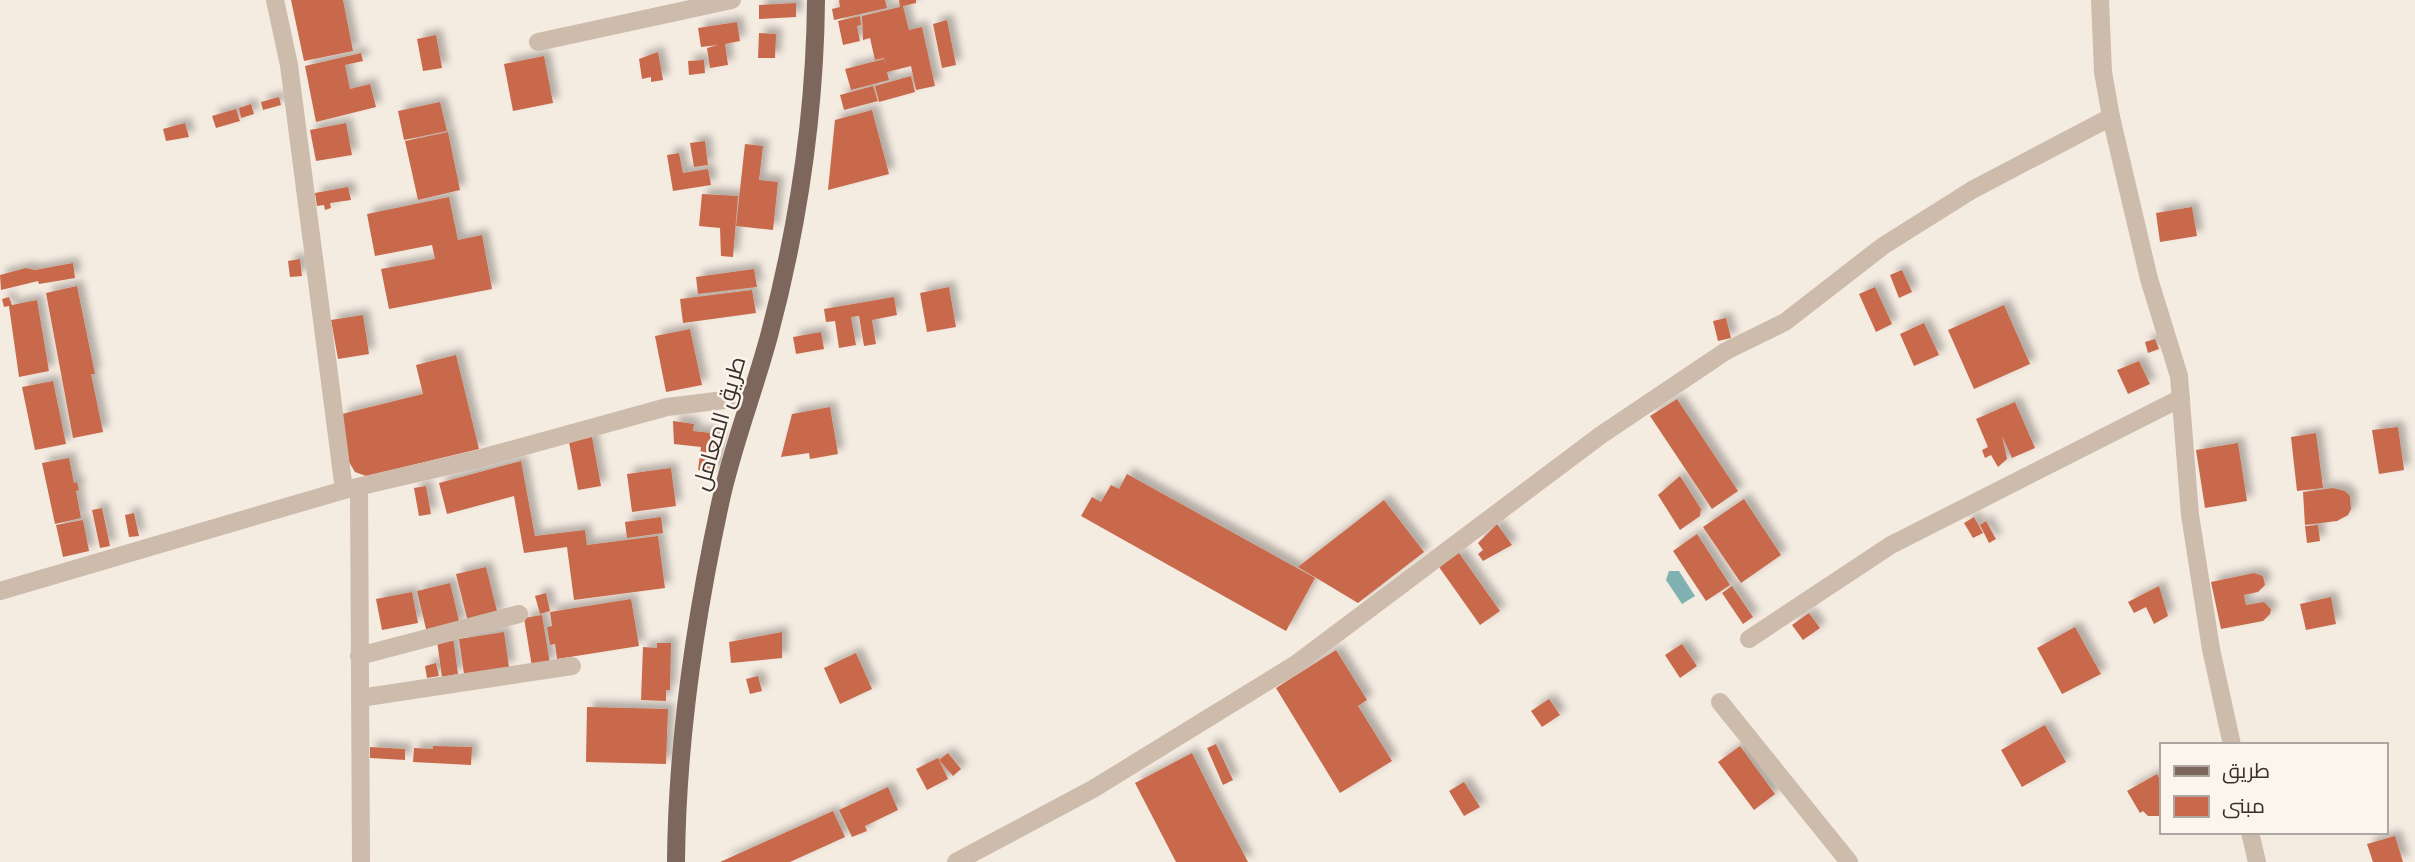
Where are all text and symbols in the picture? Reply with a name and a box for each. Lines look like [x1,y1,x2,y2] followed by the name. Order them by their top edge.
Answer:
[685,352,751,494] street label: طريق المعامل
[2160,743,2387,834] legend
[2222,756,2270,784] text: طريق
[2222,791,2265,819] text: مبنى

